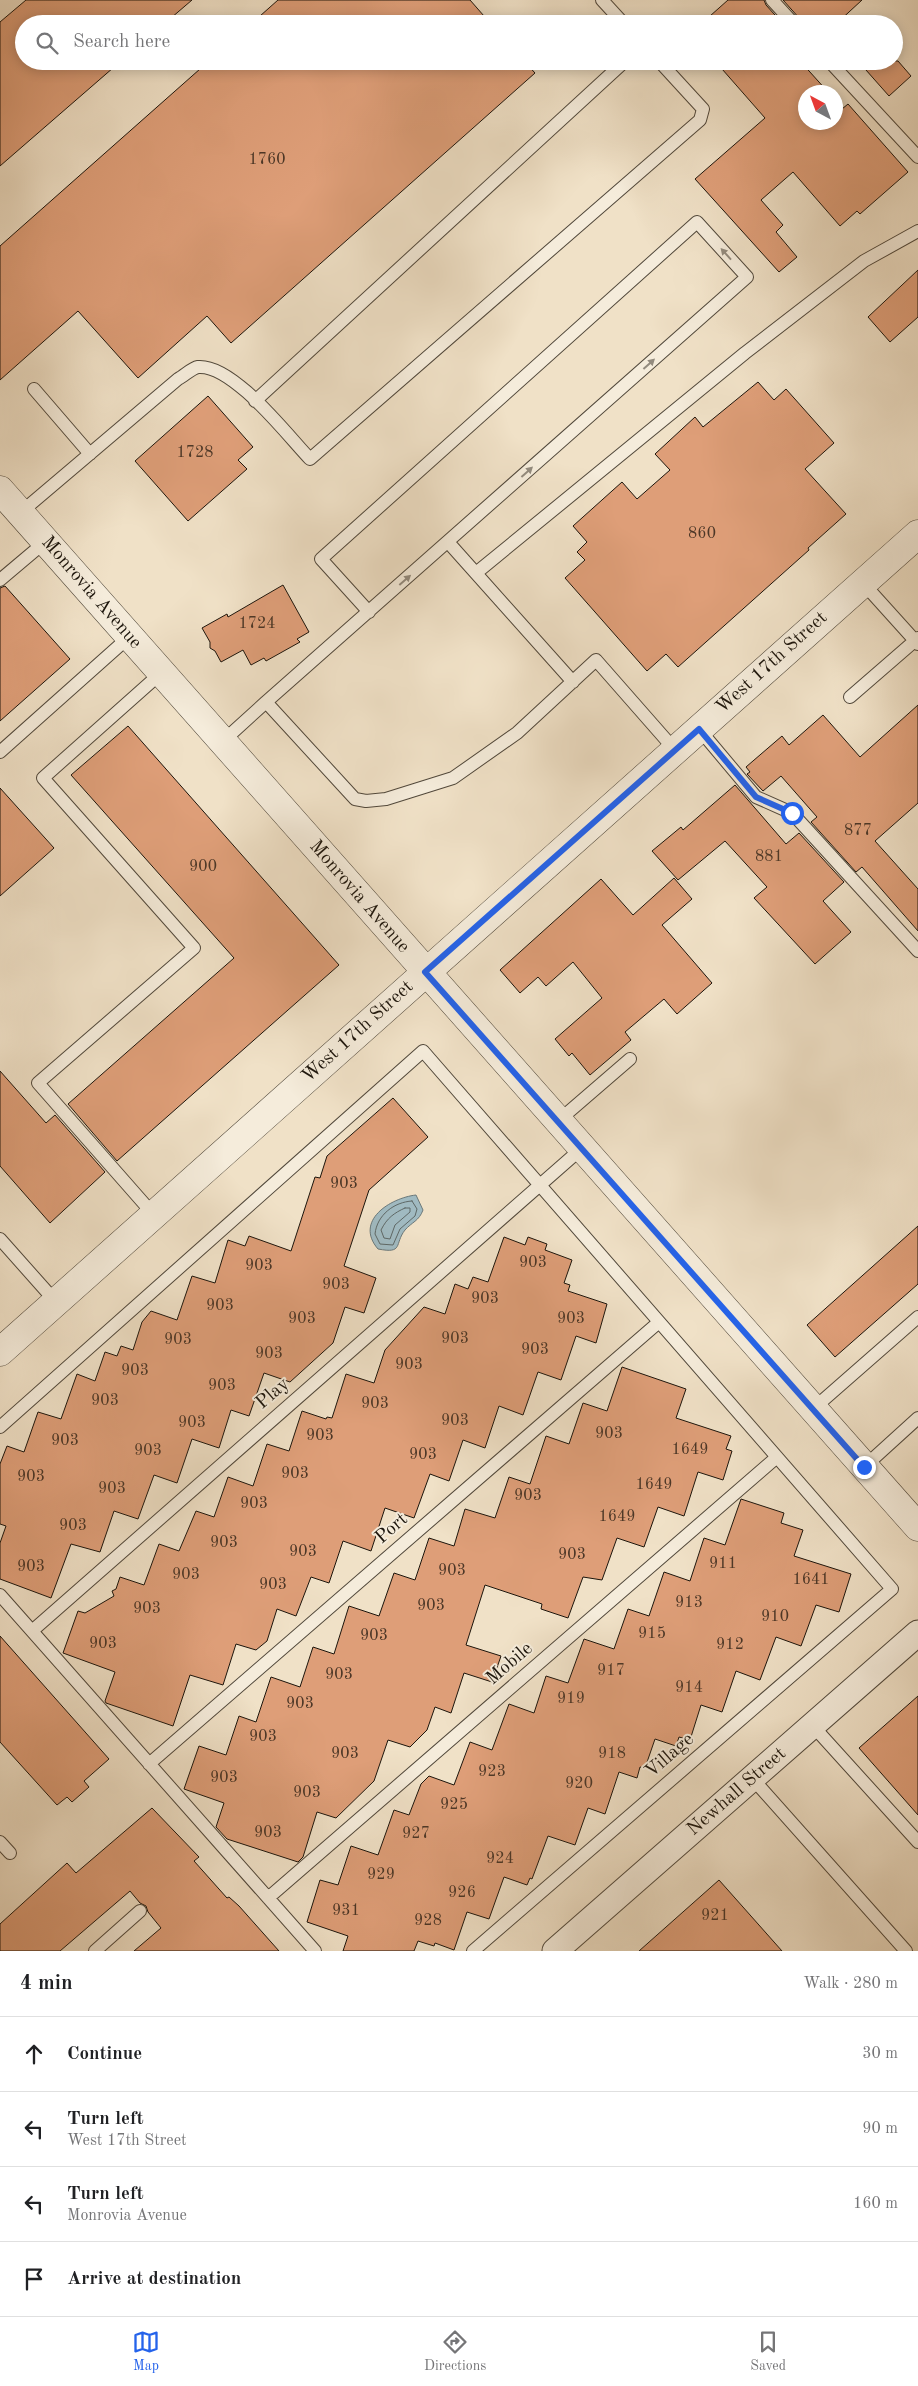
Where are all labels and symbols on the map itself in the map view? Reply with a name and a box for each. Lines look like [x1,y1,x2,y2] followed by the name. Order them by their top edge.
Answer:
[798,85,843,130] north arrow
[248,152,286,168] house number: 1760
[720,248,731,261] one-way arrow
[642,358,654,370] one-way arrow
[176,445,214,461] house number: 1728
[520,466,532,478] one-way arrow
[688,526,716,542] house number: 860
[37,533,145,653] street label: Monrovia Avenue
[399,574,412,585] one-way arrow
[713,608,831,718] street label: West 17th Street
[238,616,276,632] house number: 1724
[781,802,804,825] route start
[844,823,872,839] house number: 877
[305,837,413,957] street label: Monrovia Avenue
[755,849,783,865] house number: 881
[189,859,217,875] house number: 900
[299,977,417,1087] street label: West 17th Street
[330,1176,358,1192] house number: 903
[519,1255,547,1271] house number: 903
[245,1258,273,1274] house number: 903
[322,1277,350,1293] house number: 903
[471,1291,499,1307] house number: 903
[206,1298,234,1314] house number: 903
[288,1311,316,1327] house number: 903
[557,1311,585,1327] house number: 903
[441,1331,469,1347] house number: 903
[164,1332,192,1348] house number: 903
[521,1342,549,1358] house number: 903
[255,1346,283,1362] house number: 903
[395,1357,423,1373] house number: 903
[121,1363,149,1379] house number: 903
[253,1375,293,1413] street label: Play
[208,1378,236,1394] house number: 903
[91,1393,119,1409] house number: 903
[361,1396,389,1412] house number: 903
[441,1413,469,1429] house number: 903
[178,1415,206,1431] house number: 903
[595,1426,623,1442] house number: 903
[306,1428,334,1444] house number: 903
[51,1433,79,1449] house number: 903
[671,1442,709,1458] house number: 1649
[134,1443,162,1459] house number: 903
[409,1447,437,1463] house number: 903
[853,1456,876,1479] route end
[281,1466,309,1482] house number: 903
[17,1469,45,1485] house number: 903
[635,1477,673,1493] house number: 1649
[98,1481,126,1497] house number: 903
[514,1488,542,1504] house number: 903
[240,1496,268,1512] house number: 903
[598,1509,636,1525] house number: 1649
[372,1510,412,1548] street label: Port
[59,1518,87,1534] house number: 903
[210,1535,238,1551] house number: 903
[289,1544,317,1560] house number: 903
[558,1547,586,1563] house number: 903
[709,1556,737,1572] house number: 911
[17,1559,45,1575] house number: 903
[438,1563,466,1579] house number: 903
[172,1567,200,1583] house number: 903
[792,1572,830,1588] house number: 1641
[259,1577,287,1593] house number: 903
[675,1595,703,1611] house number: 913
[417,1598,445,1614] house number: 903
[133,1601,161,1617] house number: 903
[761,1609,789,1625] house number: 910
[638,1626,666,1642] house number: 915
[360,1628,388,1644] house number: 903
[89,1636,117,1652] house number: 903
[716,1637,744,1653] house number: 912
[483,1639,537,1689] street label: Mobile
[597,1663,625,1679] house number: 917
[325,1667,353,1683] house number: 903
[675,1680,703,1696] house number: 914
[557,1691,585,1707] house number: 919
[286,1696,314,1712] house number: 903
[249,1729,277,1745] house number: 903
[642,1730,698,1782] street label: Village
[684,1744,790,1840] street label: Newhall Street
[331,1746,359,1762] house number: 903
[598,1746,626,1762] house number: 918
[478,1764,506,1780] house number: 923
[210,1770,238,1786] house number: 903
[565,1776,593,1792] house number: 920
[293,1785,321,1801] house number: 903
[440,1797,468,1813] house number: 925
[254,1825,282,1841] house number: 903
[402,1826,430,1842] house number: 927
[486,1851,514,1867] house number: 924
[367,1867,395,1883] house number: 929
[448,1885,476,1901] house number: 926
[332,1903,360,1919] house number: 931
[701,1908,729,1924] house number: 921
[414,1913,442,1929] house number: 928

